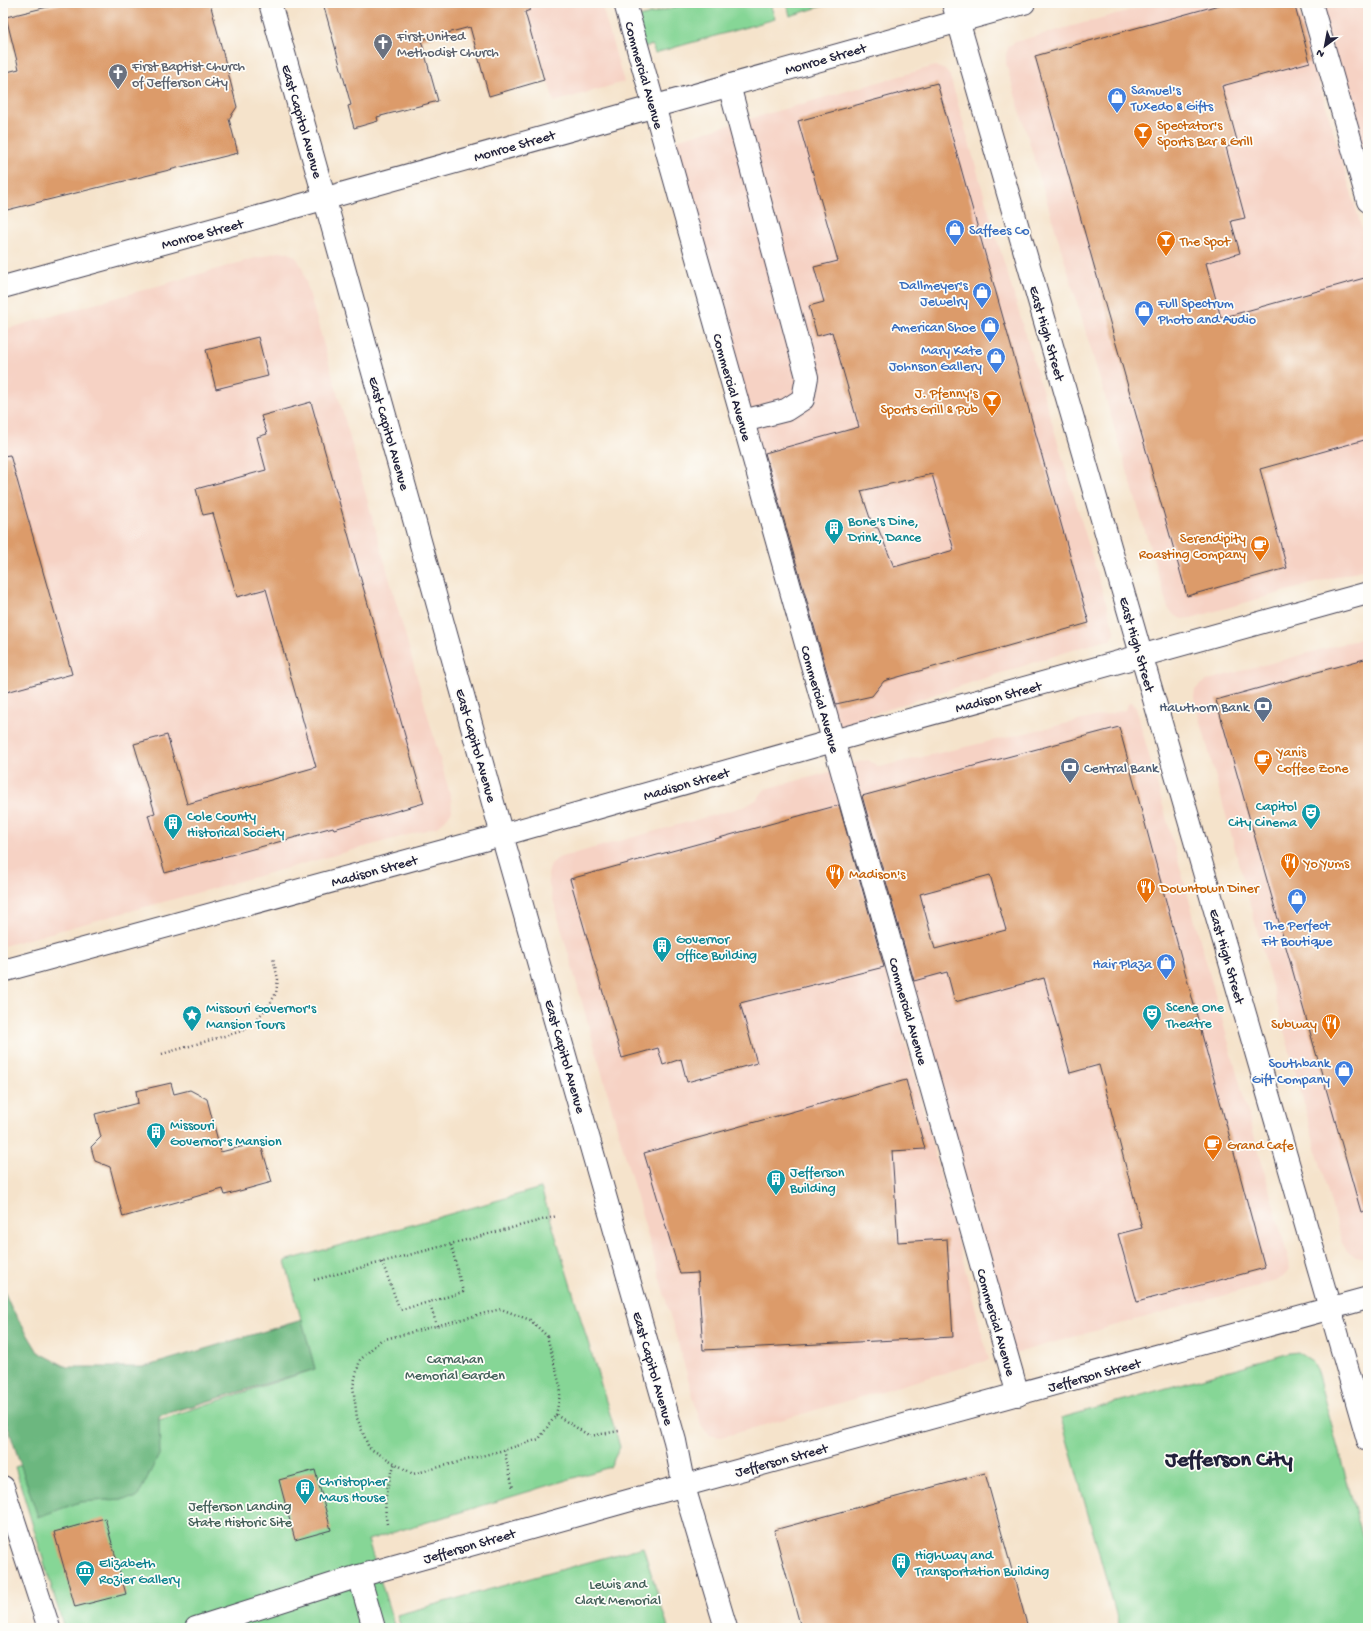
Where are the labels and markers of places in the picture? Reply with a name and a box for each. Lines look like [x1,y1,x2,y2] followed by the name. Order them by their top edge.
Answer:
[396,29,499,62] place label: First United Methodist Church
[372,32,394,60] church icon: First United Methodist Church
[131,59,245,92] place label: First Baptist Church of Jefferson City
[107,62,129,90] church icon: First Baptist Church of Jefferson City
[1130,83,1214,116] place label: Samuel's Tuxedo & Gifts
[1106,86,1128,114] shop icon: Samuel's Tuxedo & Gifts
[1157,118,1253,151] place label: Spectator's Sports Bar & Grill
[1132,121,1154,149] bar icon: Spectator's Sports Bar & Grill
[944,218,966,246] shop icon: Saffees Co
[969,223,1030,240] place label: Saffees Co
[1155,229,1177,257] bar icon: The Spot
[1179,234,1231,251] place label: The Spot
[899,278,969,311] place label: Dallmeyer's Jewelry
[971,281,993,309] shop icon: Dallmeyer's Jewelry
[1157,296,1256,329] place label: Full Spectrum Photo and Audio
[1133,299,1155,327] shop icon: Full Spectrum Photo and Audio
[979,315,1001,343] shop icon: American Shoe
[892,320,977,337] place label: American Shoe
[889,343,983,376] place label: Mary Kate Johnson Gallery
[985,346,1007,374] shop icon: Mary Kate Johnson Gallery
[880,386,979,419] place label: J. Pfenny's Sports Grill & Pub
[981,389,1003,417] bar icon: J. Pfenny's Sports Grill & Pub
[847,514,922,547] place label: Bone's Dine, Drink, Dance
[823,517,845,545] building icon: Bone's Dine, Drink, Dance
[1139,531,1246,564] place label: Serendipity Roasting Company
[1249,534,1271,562] cafe icon: Serendipity Roasting Company
[1252,695,1274,723] bank icon: Hawthorn Bank
[1159,700,1251,717] place label: Hawthorn Bank
[1275,745,1349,778] place label: Yanis Coffee Zone
[1252,748,1274,776] cafe icon: Yanis Coffee Zone
[1059,756,1081,784] bank icon: Central Bank
[1084,761,1160,778] place label: Central Bank
[1228,799,1298,832] place label: Capitol City Cinema
[1300,802,1322,830] theatre icon: Capitol City Cinema
[187,809,285,842] place label: Cole County Historical Society
[162,812,184,840] building icon: Cole County Historical Society
[1279,851,1301,879] restaurant icon: Yo Yums
[1302,856,1350,873] place label: Yo Yums
[824,862,846,890] restaurant icon: Madison's
[849,867,906,884] place label: Madison's
[1135,876,1157,904] restaurant icon: Downtown Diner
[1159,881,1260,898] place label: Downtown Diner
[1286,887,1308,915] shop icon: The Perfect Fit Boutique
[1260,918,1333,951] place label: The Perfect Fit Boutique
[676,932,757,965] place label: Governor Office Building
[651,935,673,963] building icon: Governor Office Building
[1155,952,1177,980] shop icon: Hair Plaza
[1092,957,1153,974] place label: Hair Plaza
[1165,1000,1225,1033] place label: Scene One Theatre
[206,1001,317,1034] place label: Missouri Governor's Mansion Tours
[1141,1003,1163,1031] theatre icon: Scene One Theatre
[181,1004,203,1032] place icon: Missouri Governor's Mansion Tours
[1320,1012,1342,1040] restaurant icon: Subway
[1271,1017,1317,1034] place label: Subway
[1252,1056,1332,1089] place label: Southbank Gift Company
[1333,1059,1355,1087] shop icon: Southbank Gift Company
[170,1118,282,1151] place label: Missouri Governor's Mansion
[145,1121,167,1149] building icon: Missouri Governor's Mansion
[1202,1133,1224,1161] cafe icon: Grand Cafe
[1227,1138,1294,1155] place label: Grand Cafe
[789,1165,845,1198] place label: Jefferson Building
[765,1168,787,1196] building icon: Jefferson Building
[319,1474,388,1507] place label: Christopher Maus House
[294,1477,316,1505] building icon: Christopher Maus House
[914,1548,1049,1581] place label: Highway and Transportation Building
[890,1551,912,1579] building icon: Highway and Transportation Building
[99,1556,180,1589] place label: Elizabeth Rozier Gallery
[74,1559,96,1587] museum icon: Elizabeth Rozier Gallery

